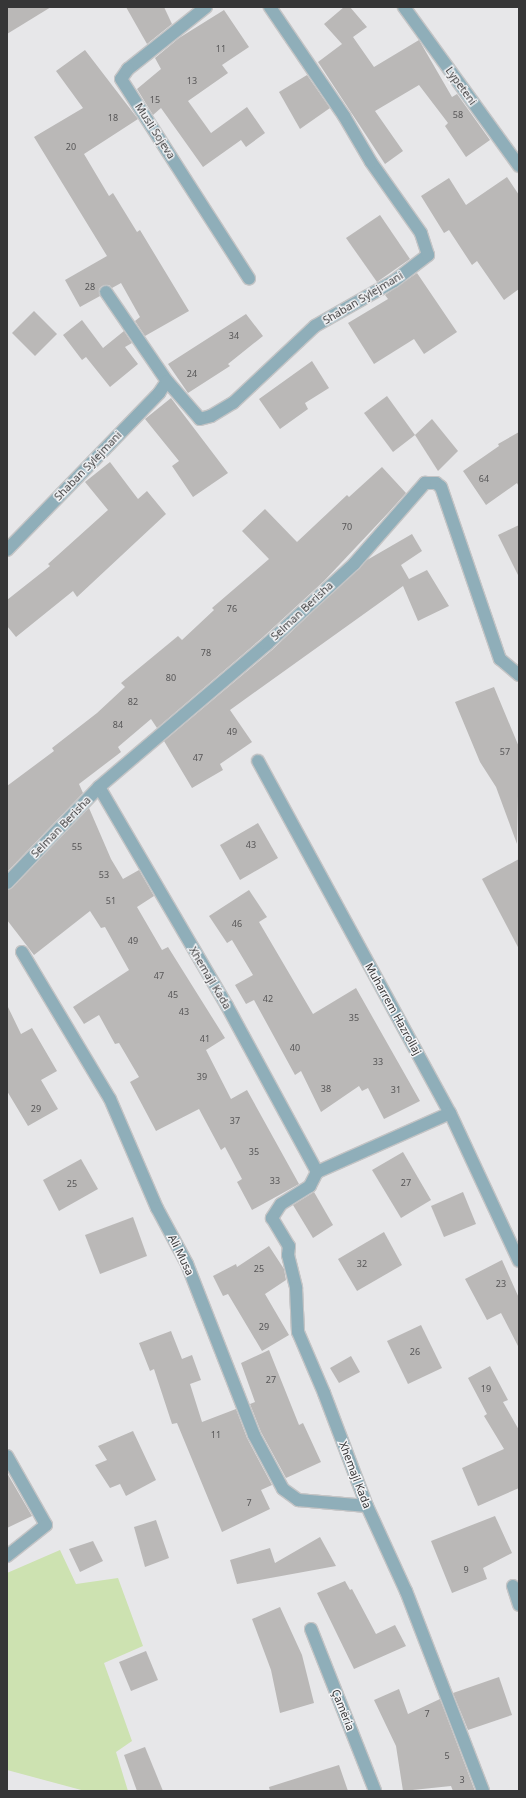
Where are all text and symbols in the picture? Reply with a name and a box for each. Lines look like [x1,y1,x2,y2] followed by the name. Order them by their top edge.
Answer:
[216,44,226,54] house number: 11
[443,64,479,108] street label: Lypeteni
[187,76,197,86] house number: 13
[150,95,160,105] house number: 15
[132,101,178,161] street label: Musli Sojeva
[453,110,463,120] house number: 58
[108,113,118,123] house number: 18
[66,142,76,152] house number: 20
[321,269,405,327] street label: Shaban Sylejmani
[85,282,95,292] house number: 28
[229,331,239,341] house number: 34
[187,369,197,379] house number: 24
[52,429,124,503] street label: Shaban Sylejmani
[479,474,489,484] house number: 64
[342,522,352,532] house number: 70
[268,579,336,643] street label: Selman Berisha
[227,604,237,614] house number: 76
[201,648,211,658] house number: 78
[166,673,176,683] house number: 80
[128,697,138,707] house number: 82
[113,720,123,730] house number: 84
[227,727,237,737] house number: 49
[500,747,510,757] house number: 57
[193,753,203,763] house number: 47
[28,794,94,860] street label: Selman Berisha
[246,840,256,850] house number: 43
[72,842,82,852] house number: 55
[99,870,109,880] house number: 53
[106,896,116,906] house number: 51
[232,919,242,929] house number: 46
[128,936,138,946] house number: 49
[186,944,234,1012] street label: Xhemajl Kada
[362,961,424,1057] street label: Muharrem Hazrollaj
[154,971,164,981] house number: 47
[168,990,178,1000] house number: 45
[263,994,273,1004] house number: 42
[179,1007,189,1017] house number: 43
[349,1013,359,1023] house number: 35
[200,1034,210,1044] house number: 41
[290,1043,300,1053] house number: 40
[373,1057,383,1067] house number: 33
[197,1072,207,1082] house number: 39
[321,1084,331,1094] house number: 38
[391,1085,401,1095] house number: 31
[31,1104,41,1114] house number: 29
[230,1116,240,1126] house number: 37
[249,1147,259,1157] house number: 35
[270,1176,280,1186] house number: 33
[401,1178,411,1188] house number: 27
[67,1179,77,1189] house number: 25
[165,1232,197,1278] street label: Ali Musa
[357,1259,367,1269] house number: 32
[254,1264,264,1274] house number: 25
[496,1279,506,1289] house number: 23
[259,1322,269,1332] house number: 29
[410,1347,420,1357] house number: 26
[266,1375,276,1385] house number: 27
[481,1384,491,1394] house number: 19
[211,1430,221,1440] house number: 11
[336,1440,374,1510] street label: Xhemajl Kada
[246,1498,252,1508] house number: 7
[463,1565,469,1575] house number: 9
[329,1688,357,1732] street label: Çamëria
[424,1709,430,1719] house number: 7
[444,1751,450,1761] house number: 5
[459,1775,465,1785] house number: 3

